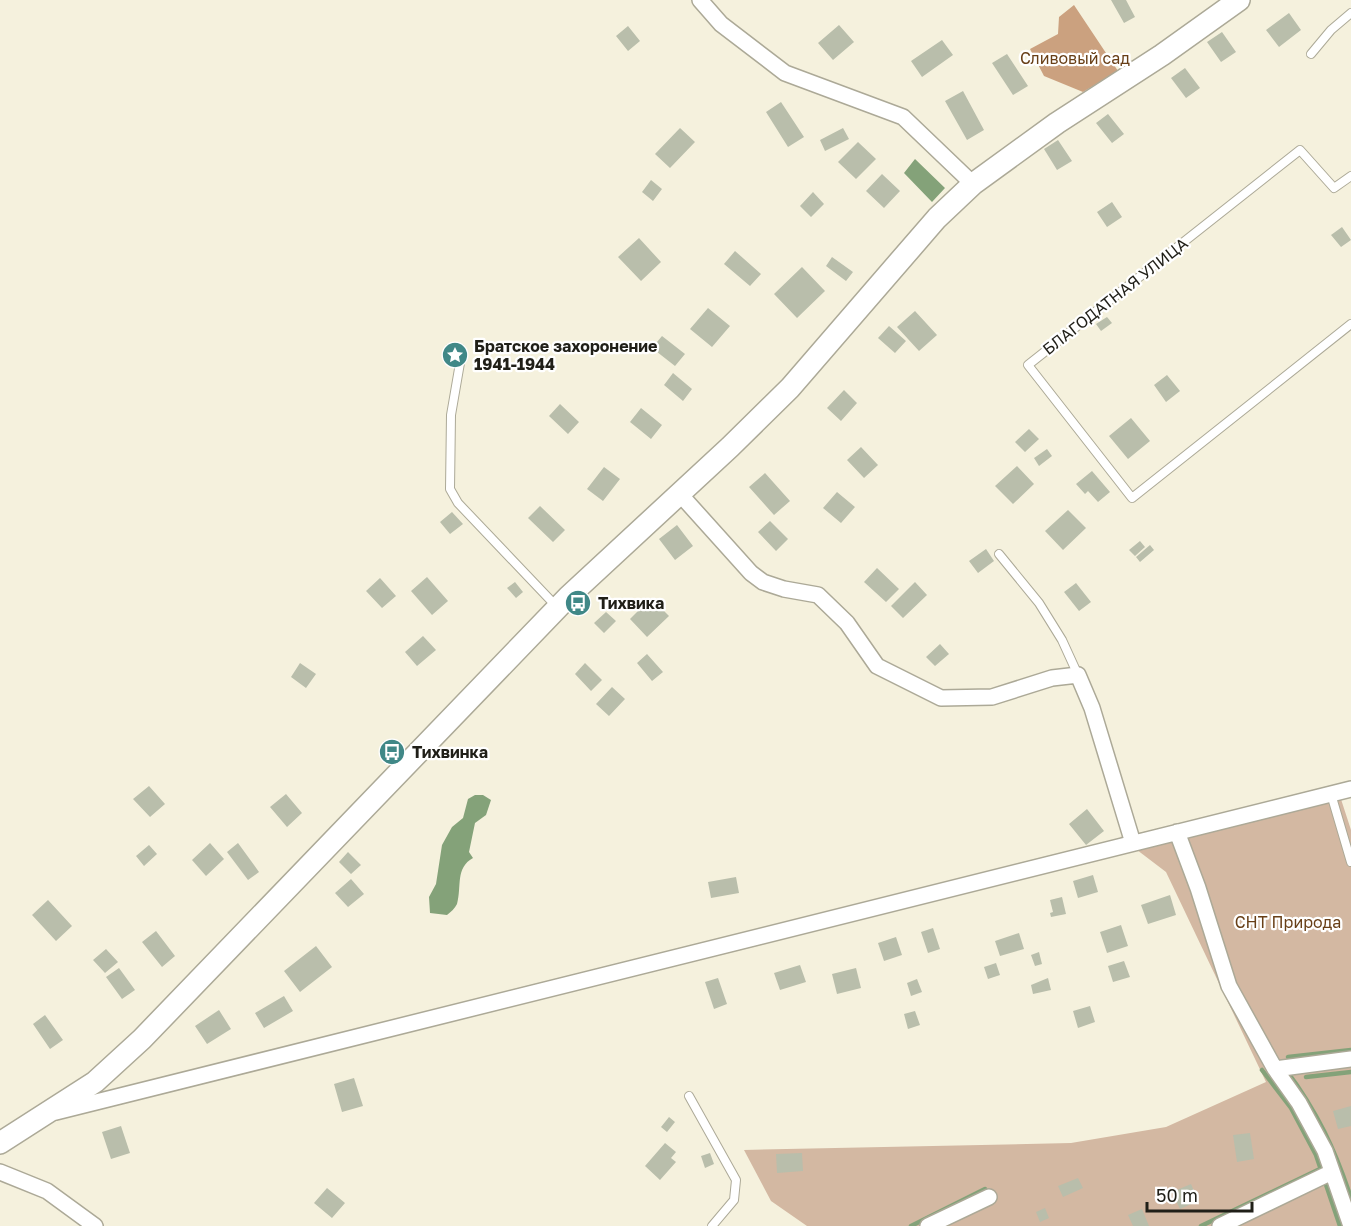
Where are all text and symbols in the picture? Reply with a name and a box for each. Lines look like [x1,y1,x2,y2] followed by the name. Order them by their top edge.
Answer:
[1020,48,1130,68] park label: Сливовый сад
[1038,233,1192,359] street label: БЛАГОДАТНАЯ УЛИЦА
[474,336,658,374] place label: Братское захоронение 1941-1944
[440,340,470,370] place icon: Братское захоронение 1941-1944
[563,588,593,618] bus stop icon: Тихвика
[598,593,664,613] place label: Тихвика
[377,737,407,767] bus stop icon: Тихвинка
[412,742,488,762] place label: Тихвинка
[1235,912,1341,932] park label: СНТ Природа
[1147,1175,1252,1213] scale bar
[1156,1184,1198,1206] text: 50 m

